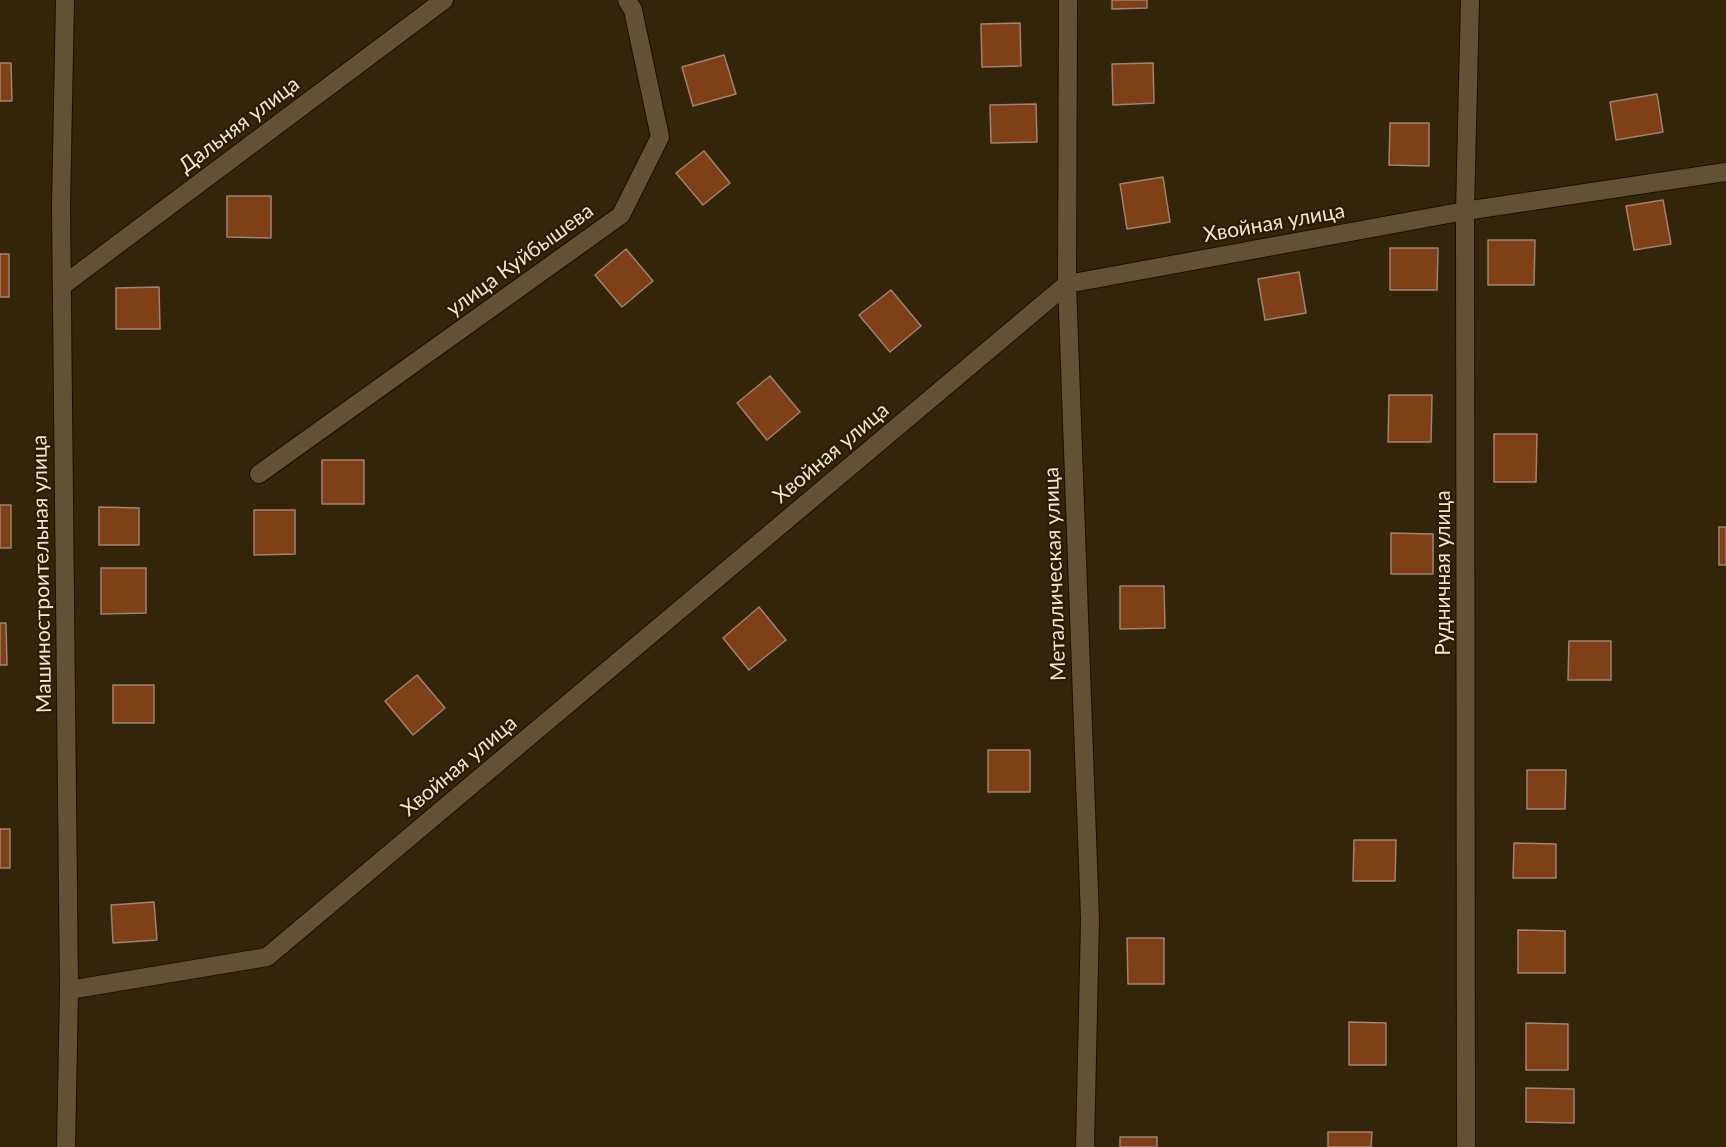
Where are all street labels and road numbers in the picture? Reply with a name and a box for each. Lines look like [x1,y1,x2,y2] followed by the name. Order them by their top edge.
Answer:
[174,71,304,179] street label: Дальняя улица
[442,198,598,322] street label: улица Куйбышева
[1201,198,1347,248] street label: Хвойная улица
[768,397,894,509] street label: Хвойная улица
[27,435,57,713] street label: Машиностроительная улица
[1039,467,1071,681] street label: Металлическая улица
[1430,490,1456,656] street label: Рудничная улица
[396,710,522,822] street label: Хвойная улица

